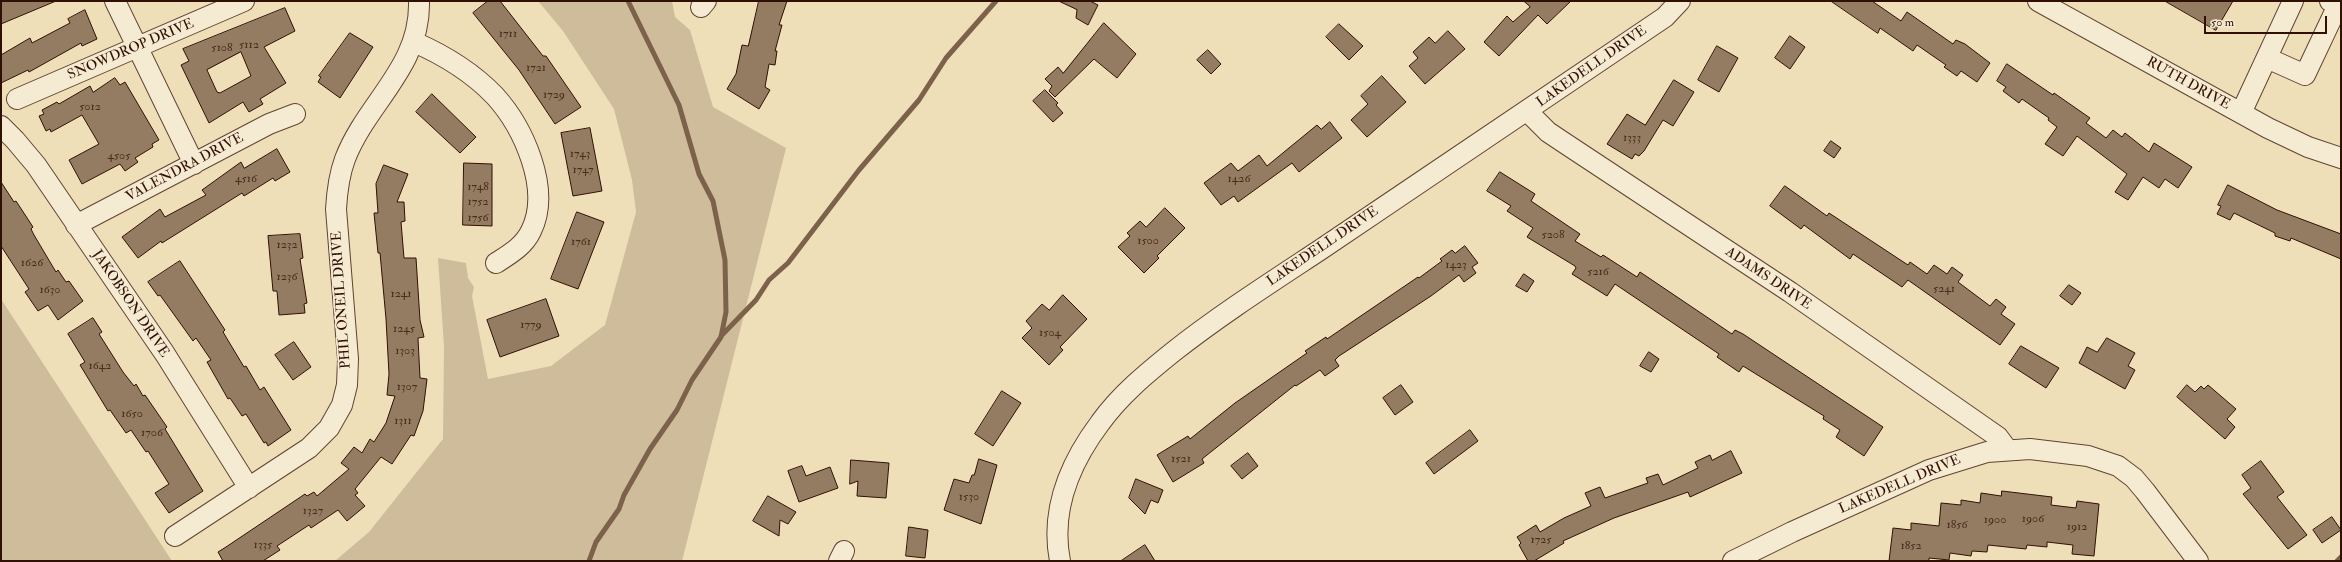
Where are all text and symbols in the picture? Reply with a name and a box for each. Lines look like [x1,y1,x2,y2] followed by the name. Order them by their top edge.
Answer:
[2206,8,2329,34] scale bar
[2211,15,2234,30] text: 50 m
[65,16,197,84] street label: SNOWDROP DRIVE
[1534,23,1650,111] street label: LAKEDELL DRIVE
[499,27,517,41] house number: 1711
[239,38,259,52] house number: 5112
[211,41,233,55] house number: 5108
[2143,54,2233,114] street label: RUTH DRIVE
[526,61,546,75] house number: 1721
[543,88,565,102] house number: 1729
[79,100,101,114] house number: 5012
[123,130,247,206] street label: VALENDRA DRIVE
[1623,131,1641,145] house number: 1333
[570,147,590,161] house number: 1743
[107,149,131,163] house number: 4505
[572,163,594,177] house number: 1747
[235,172,257,186] house number: 4516
[1228,172,1250,186] house number: 1426
[467,180,489,194] house number: 1748
[467,195,489,209] house number: 1752
[1264,204,1382,290] street label: LAKEDELL DRIVE
[467,211,489,225] house number: 1756
[1541,228,1565,242] house number: 5208
[329,231,355,369] street label: PHIL ONEIL DRIVE
[1137,234,1159,248] house number: 1500
[571,235,591,249] house number: 1761
[276,238,298,252] house number: 1232
[1722,244,1814,314] street label: ADAMS DRIVE
[88,247,172,361] street label: JAKOBSON DRIVE
[21,256,43,270] house number: 1626
[1445,258,1467,272] house number: 1423
[1587,265,1609,279] house number: 5216
[276,270,298,284] house number: 1236
[1933,282,1955,296] house number: 5241
[39,283,61,297] house number: 1630
[390,287,412,301] house number: 1241
[520,318,542,332] house number: 1779
[393,322,415,336] house number: 1245
[1039,326,1061,340] house number: 1504
[395,344,415,358] house number: 1303
[89,359,111,373] house number: 1642
[397,380,417,394] house number: 1307
[121,407,143,421] house number: 1650
[394,414,412,428] house number: 1311
[141,426,163,440] house number: 1706
[1171,452,1191,466] house number: 1521
[1837,452,1963,518] street label: LAKEDELL DRIVE
[959,490,979,504] house number: 1530
[303,504,323,518] house number: 1327
[2022,512,2044,526] house number: 1906
[1984,513,2006,527] house number: 1900
[1946,518,1968,532] house number: 1856
[2067,520,2087,534] house number: 1912
[1530,533,1552,547] house number: 1725
[254,538,272,552] house number: 1335
[1900,539,1922,553] house number: 1852

